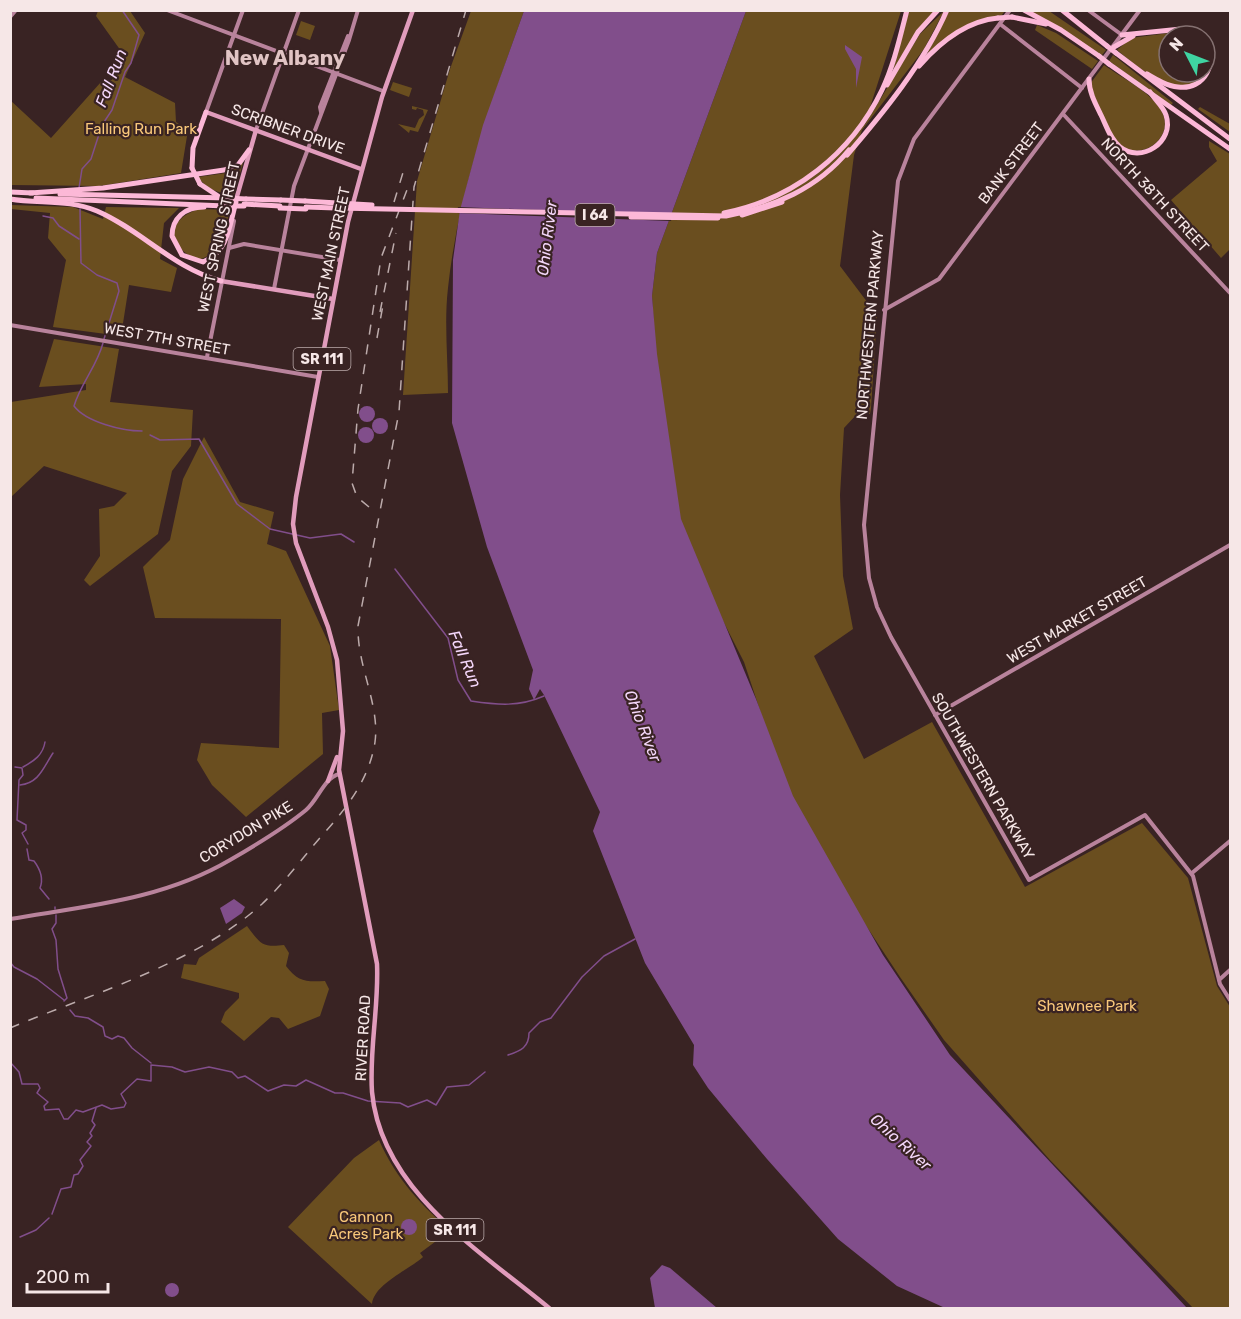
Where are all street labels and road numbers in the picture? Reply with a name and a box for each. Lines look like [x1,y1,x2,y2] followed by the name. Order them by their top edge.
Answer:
[229,100,347,158] street label: SCRIBNER DRIVE
[974,118,1048,207] street label: BANK STREET
[1097,134,1213,256] street label: NORTH 38TH STREET
[194,159,244,314] street label: WEST SPRING STREET
[308,185,354,323] street label: WEST MAIN STREET
[576,204,614,226] road number: I 64
[853,229,887,420] street label: NORTHWESTERN PARKWAY
[103,319,232,359] street label: WEST 7TH STREET
[294,348,350,370] road number: SR 111
[1004,572,1151,667] street label: WEST MARKET STREET
[928,689,1038,863] street label: SOUTHWESTERN PARKWAY
[196,797,296,867] street label: CORYDON PIKE
[352,994,374,1082] street label: RIVER ROAD
[426,1219,484,1241] road number: SR 111

